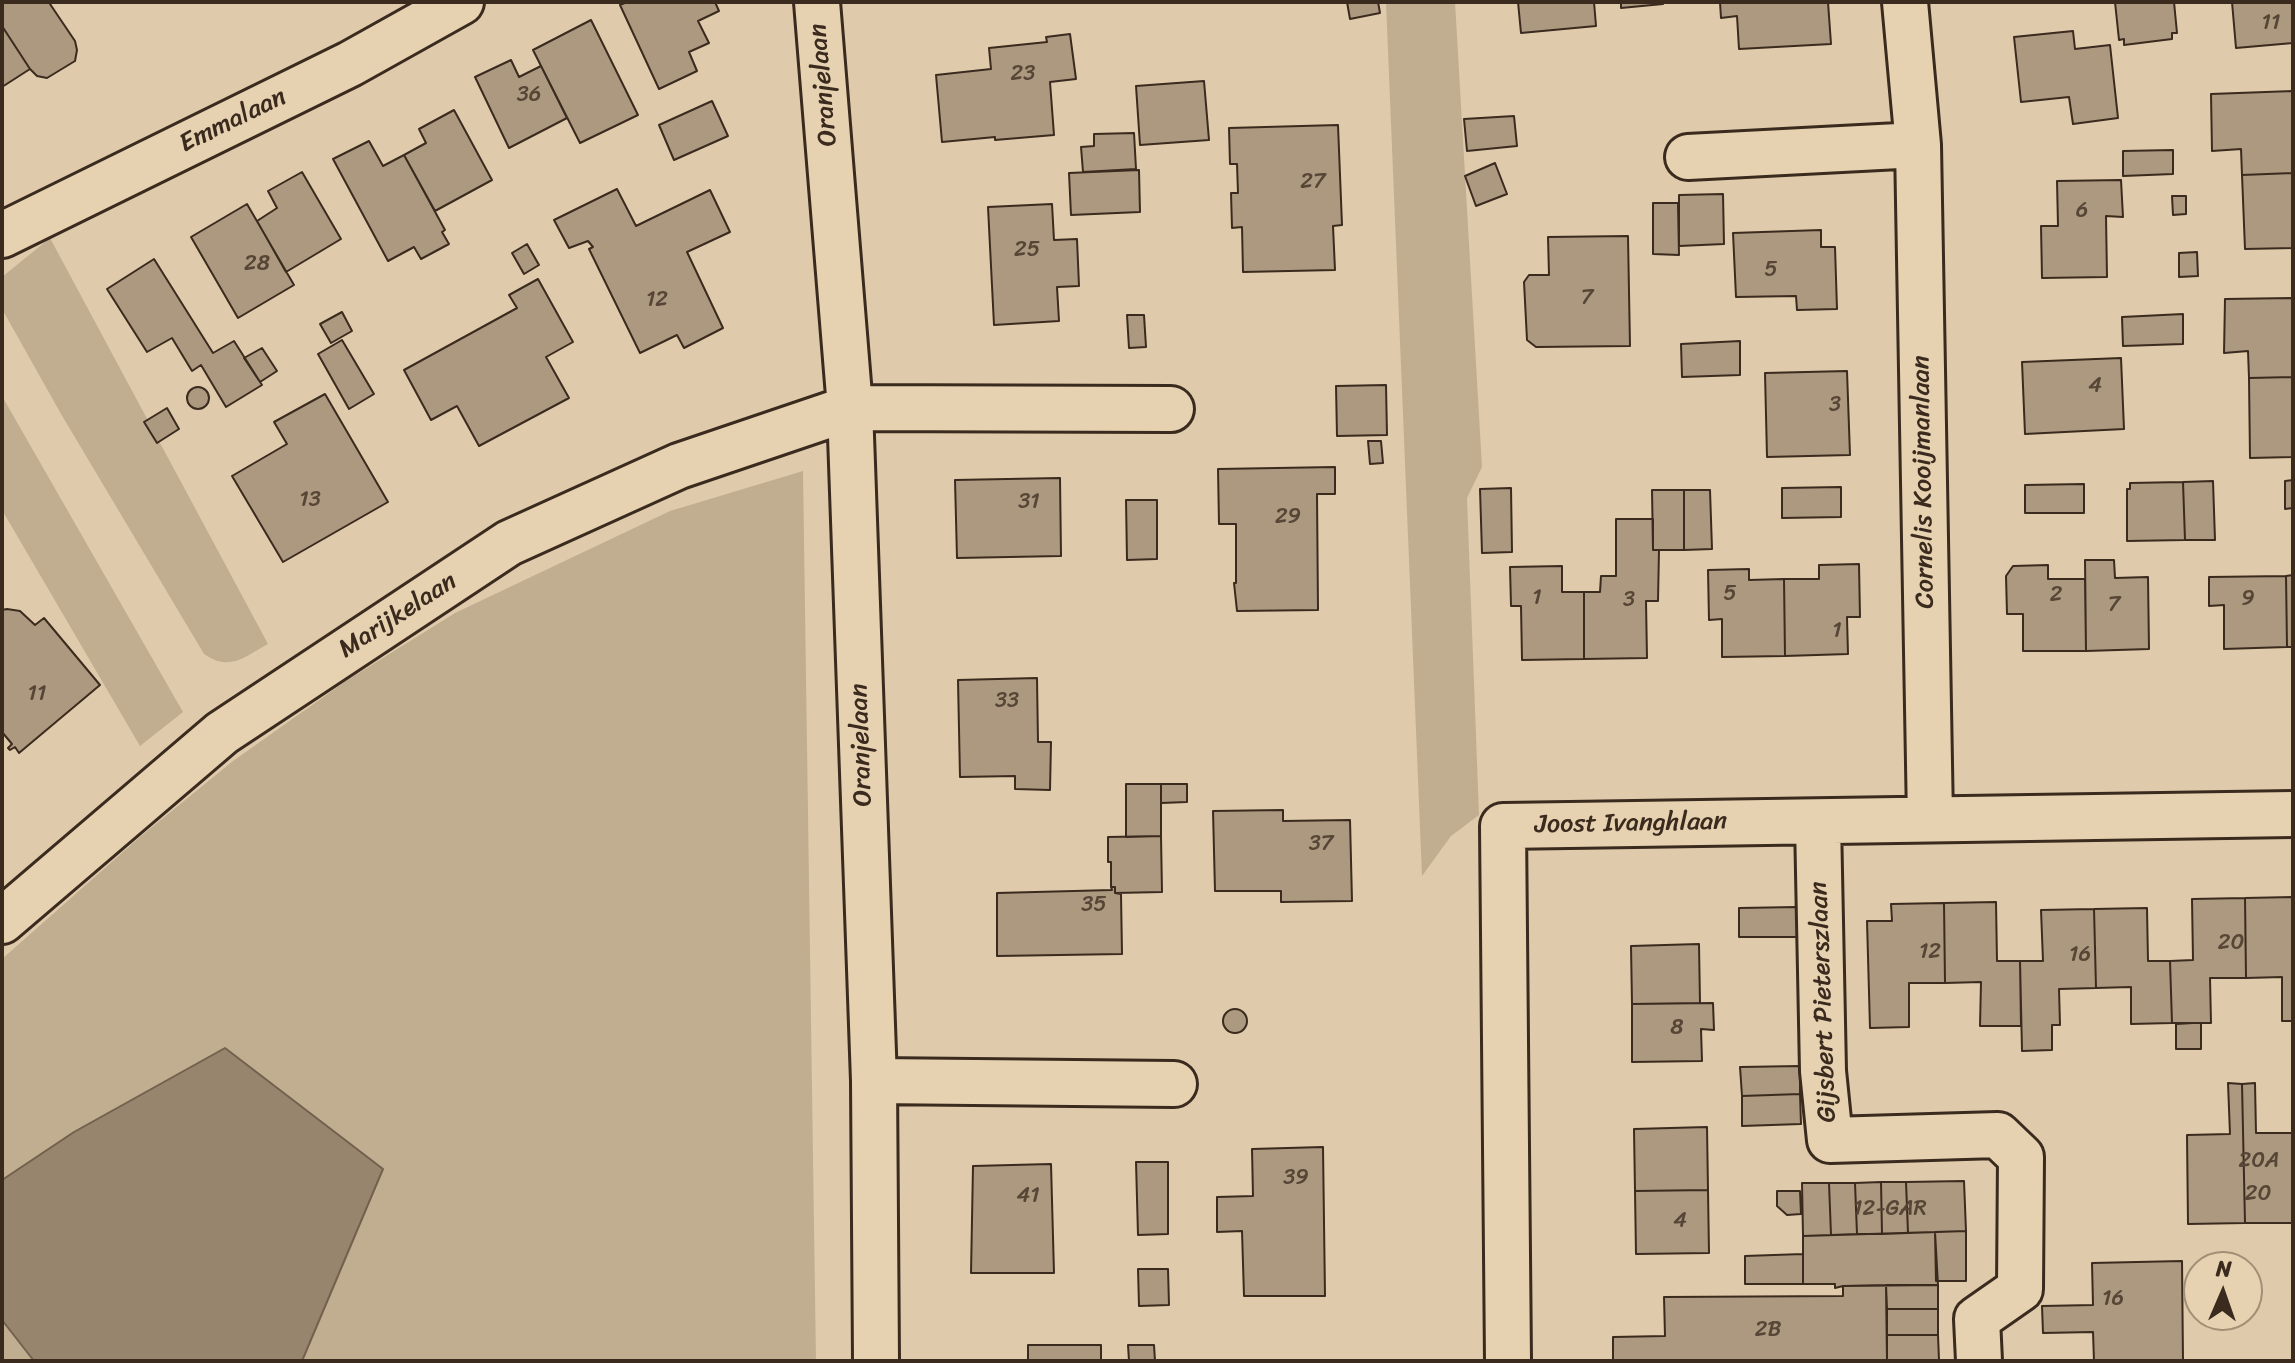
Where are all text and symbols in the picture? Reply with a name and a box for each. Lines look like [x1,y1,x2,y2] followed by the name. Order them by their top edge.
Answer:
[2262,10,2280,36] house number: 11
[803,22,845,148] street label: Oranjelaan
[1011,61,1035,87] house number: 23
[175,82,291,160] street label: Emmalaan
[517,82,541,108] house number: 36
[1300,169,1326,195] house number: 27
[2076,198,2088,224] house number: 6
[1014,237,1040,263] house number: 25
[244,251,270,277] house number: 28
[1764,257,1778,283] house number: 5
[1581,285,1593,311] house number: 7
[646,287,668,313] house number: 12
[1906,355,1942,609] street label: Cornelis Kooijmanlaan
[2088,373,2102,399] house number: 4
[1829,392,1841,418] house number: 3
[299,487,321,513] house number: 13
[1018,489,1040,515] house number: 31
[1275,504,1301,530] house number: 29
[333,566,463,666] street label: Marijkelaan
[1723,581,1737,607] house number: 5
[2050,582,2062,608] house number: 2
[1532,585,1542,611] house number: 1
[2241,586,2255,612] house number: 9
[1623,587,1635,613] house number: 3
[2108,592,2120,618] house number: 7
[1832,618,1842,644] house number: 1
[28,681,46,707] house number: 11
[844,683,880,807] street label: Oranjelaan
[995,688,1019,714] house number: 33
[1534,807,1728,841] street label: Joost Ivanghlaan
[1309,831,1333,857] house number: 37
[1804,881,1844,1123] street label: Gijsbert Pieterszlaan
[1081,892,1107,918] house number: 35
[2218,930,2244,956] house number: 20
[1919,939,1941,965] house number: 12
[2069,942,2091,968] house number: 16
[1670,1015,1684,1041] house number: 8
[2238,1148,2280,1174] house number: 20A
[1283,1165,1309,1191] house number: 39
[2245,1181,2271,1207] house number: 20
[1016,1183,1040,1209] house number: 41
[1853,1196,1927,1222] house number: 12-GAR
[1673,1208,1687,1234] house number: 4
[2215,1249,2232,1288] text: N
[2183,1251,2263,1331] north arrow
[2102,1286,2124,1312] house number: 16
[1755,1317,1781,1343] house number: 2B

